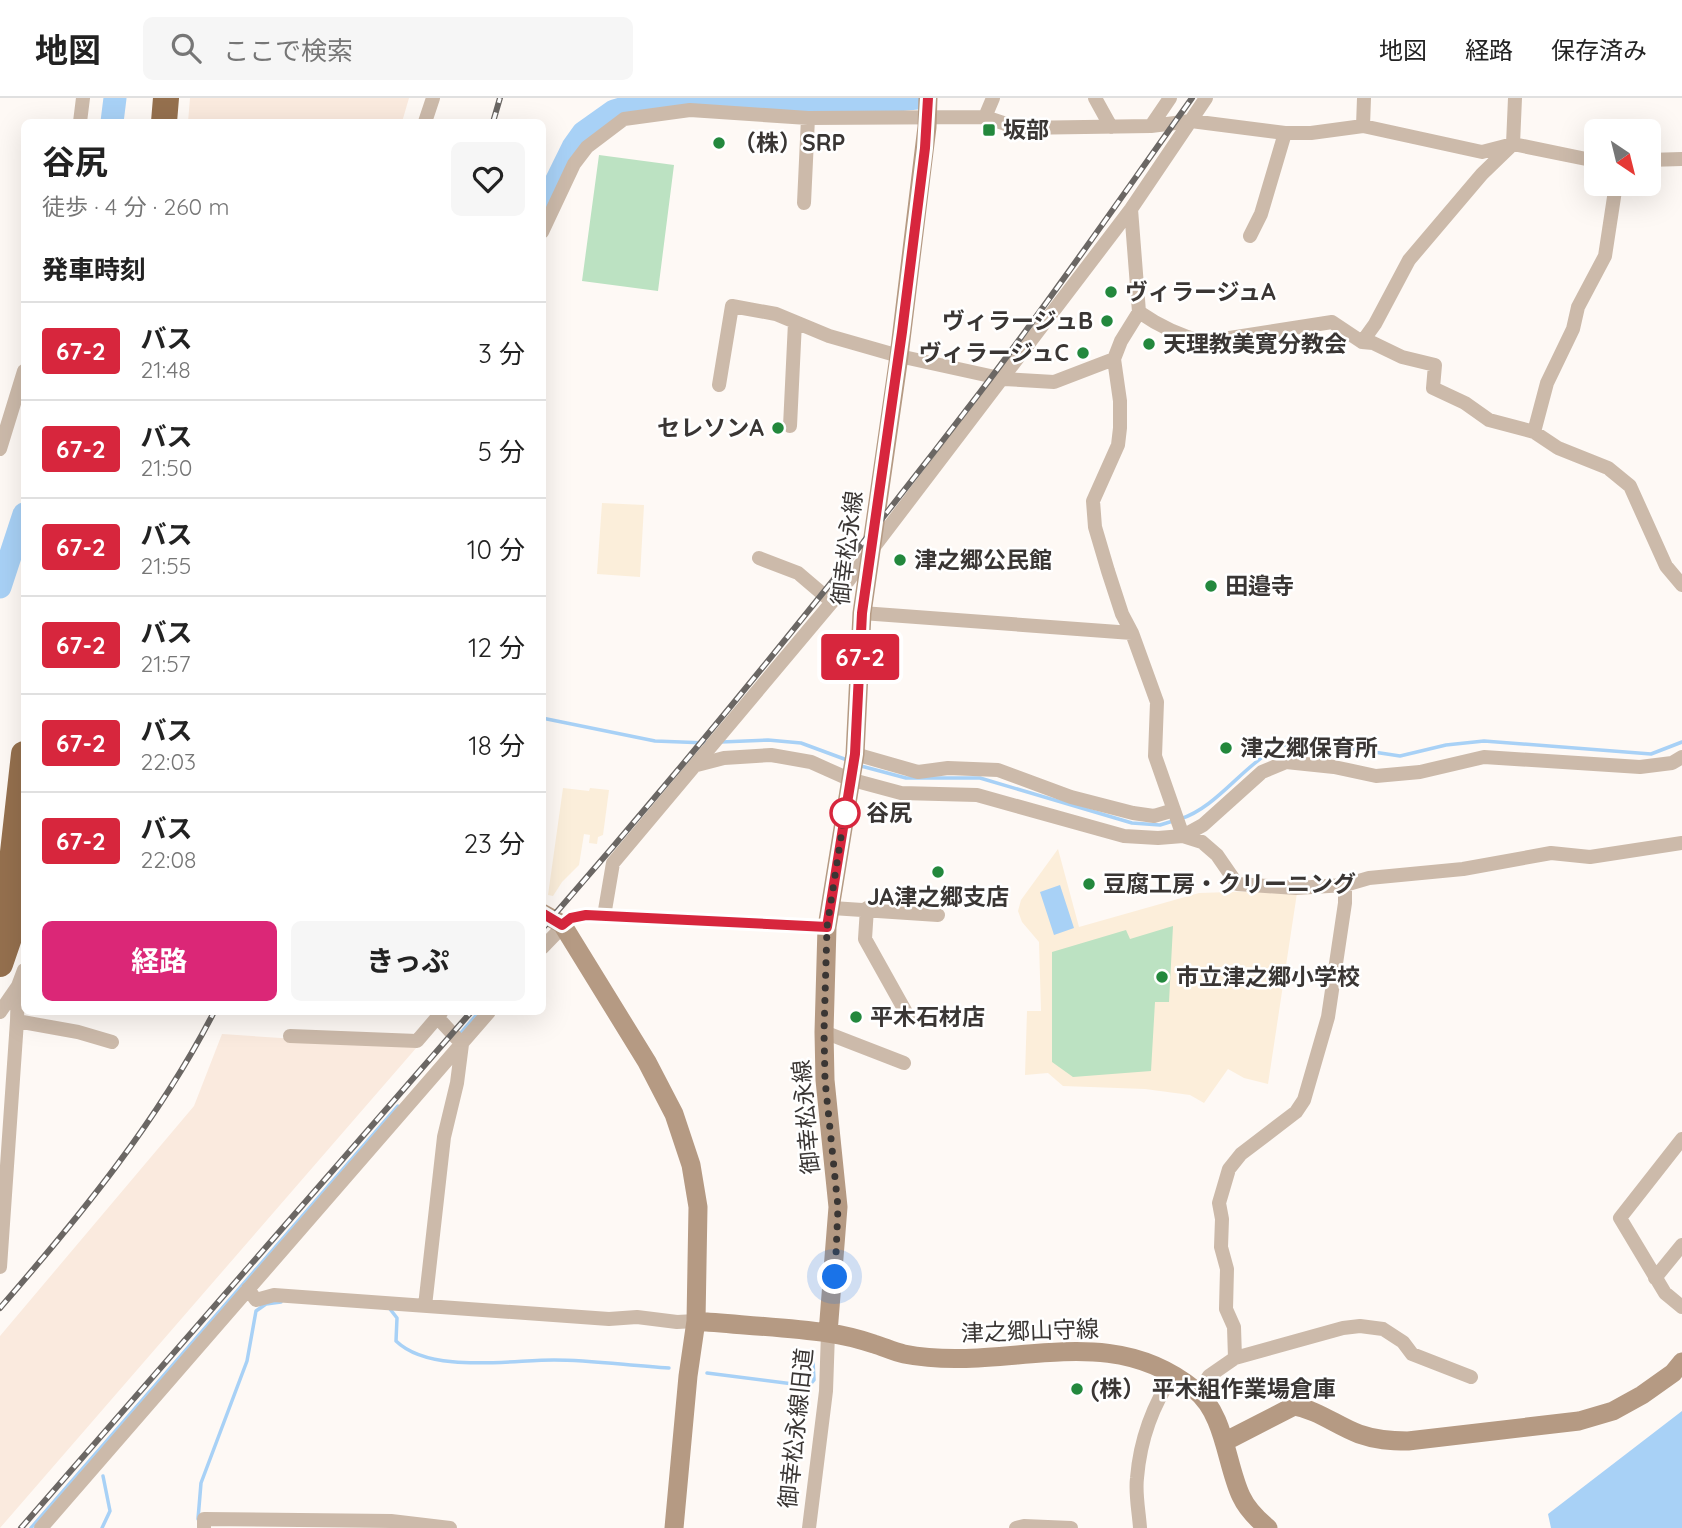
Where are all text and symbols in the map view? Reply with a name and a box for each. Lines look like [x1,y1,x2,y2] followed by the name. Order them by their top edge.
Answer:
[143,17,633,80] search box
[35,29,101,70] text: 地図
[167,29,205,67] icon: search
[223,34,353,67] text: ここで検索
[1379,35,1427,65] text: 地図
[1465,35,1513,65] text: 経路
[1551,35,1647,65] text: 保存済み
[1003,115,1049,144] place label: 坂部
[1584,119,1661,196] north arrow
[1584,119,1661,196] map controls
[981,122,997,138] marker: 坂部
[733,128,845,157] place label: （株）SRP
[711,135,727,151] marker: （株）SRP
[42,141,108,182] text: 谷尻
[451,142,525,216] button: heart
[42,192,230,221] text: 徒歩 · 4 分 · 260 m
[42,253,146,286] text: 発車時刻
[1125,277,1276,306] place label: ヴィラージュA
[1103,284,1119,300] marker: ヴィラージュA
[942,306,1093,335] place label: ヴィラージュB
[1099,313,1115,329] marker: ヴィラージュB
[141,322,193,355] text: バス
[1163,329,1347,358] place label: 天理教美寛分教会
[56,336,106,366] text: 67-2
[1141,336,1157,352] marker: 天理教美寛分教会
[478,337,525,370] text: 3 分
[919,338,1069,367] place label: ヴィラージュC
[1075,345,1091,361] marker: ヴィラージュC
[141,355,191,384] text: 21:48
[657,413,764,442] place label: セレソンA
[141,420,193,453] text: バス
[770,420,786,436] marker: セレソンA
[56,434,106,464] text: 67-2
[478,435,525,468] text: 5 分
[141,453,192,482] text: 21:50
[825,489,868,607] street label: 御幸松永線
[141,518,193,551] text: バス
[56,532,106,562] text: 67-2
[467,533,525,566] text: 10 分
[914,545,1052,574] place label: 津之郷公民館
[141,551,191,580] text: 21:55
[892,552,908,568] marker: 津之郷公民館
[1225,571,1294,600] place label: 田邉寺
[1203,578,1219,594] marker: 田邉寺
[141,616,193,649] text: バス
[56,630,106,660] text: 67-2
[468,631,525,664] text: 12 分
[811,634,909,680] line badge: 67-2
[835,642,885,672] text: 67-2
[141,649,191,678] text: 21:57
[141,714,193,747] text: バス
[56,728,106,758] text: 67-2
[468,729,525,762] text: 18 分
[1240,733,1378,762] place label: 津之郷保育所
[1218,740,1234,756] marker: 津之郷保育所
[141,747,196,776] text: 22:03
[830,798,860,828] marker: 谷尻
[866,798,912,827] place label: 谷尻
[141,812,193,845] text: バス
[56,826,106,856] text: 67-2
[464,827,525,860] text: 23 分
[141,845,197,874] text: 22:08
[930,864,946,880] marker: JA津之郷支店
[1103,869,1356,898] place label: 豆腐工房・クリーニング
[1081,876,1097,892] marker: 豆腐工房・クリーニング
[867,882,1009,911] place label: JA津之郷支店
[42,921,277,1001] button: 経路
[291,921,525,1001] button: きっぷ
[1176,962,1360,991] place label: 市立津之郷小学校
[1154,969,1170,985] marker: 市立津之郷小学校
[870,1002,985,1031] place label: 平木石材店
[848,1009,864,1025] marker: 平木石材店
[786,1058,825,1176] street label: 御幸松永線
[817,1259,852,1294] your location
[961,1314,1099,1347] street label: 津之郷山守線
[773,1346,818,1510] street label: 御幸松永線旧道
[1091,1374,1336,1403] place label: (株） 平木組作業場倉庫
[1069,1381,1085,1397] marker: (株） 平木組作業場倉庫

